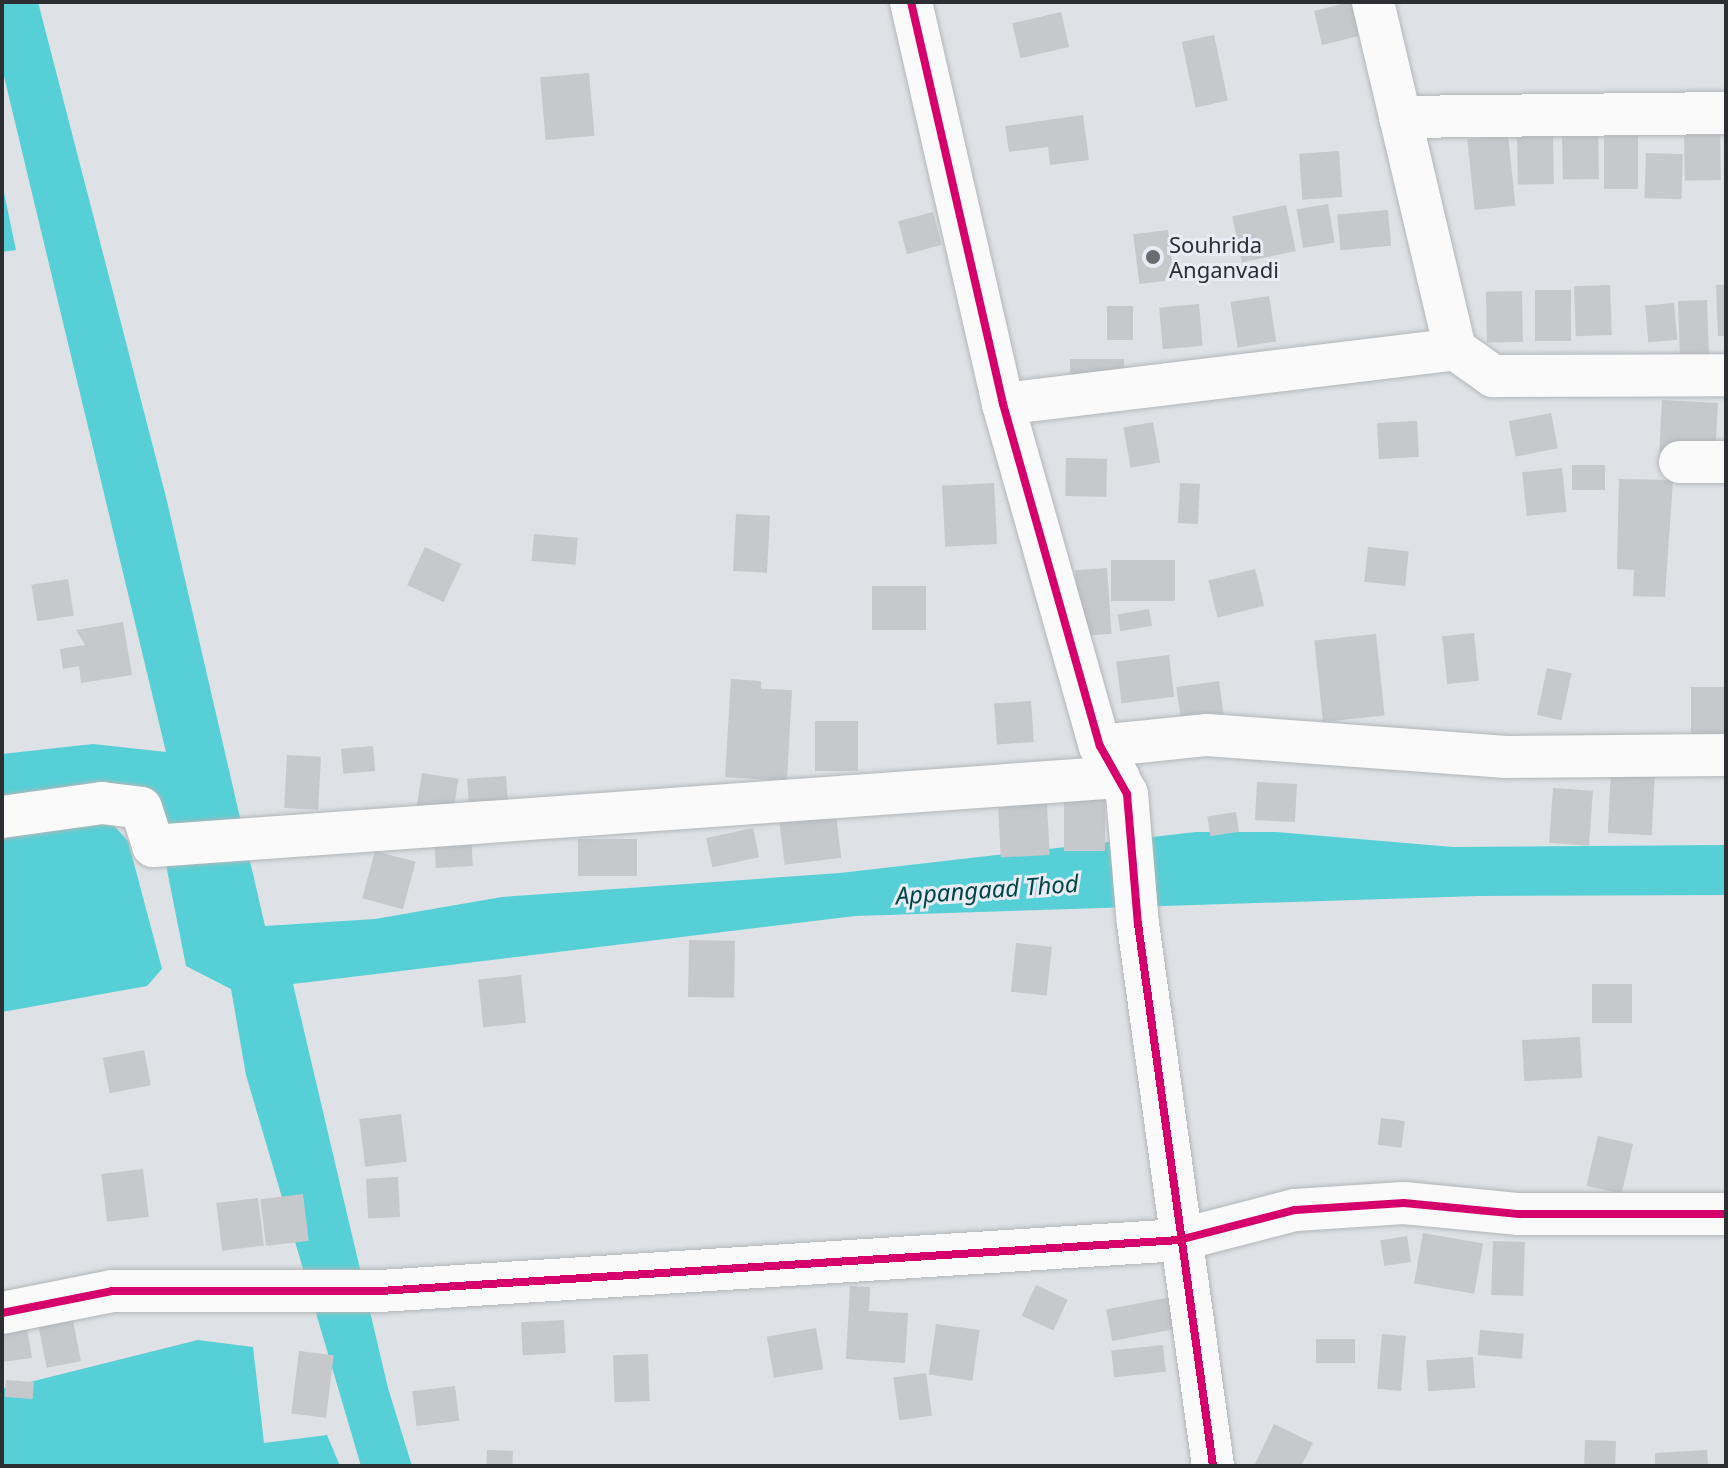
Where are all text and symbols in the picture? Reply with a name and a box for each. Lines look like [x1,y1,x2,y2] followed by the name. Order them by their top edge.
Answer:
[1169,231,1279,282] place label: Souhrida Anganvadi
[1144,248,1162,266] marker: Souhrida Anganvadi
[895,868,1079,910] water label: Appangaad Thod

